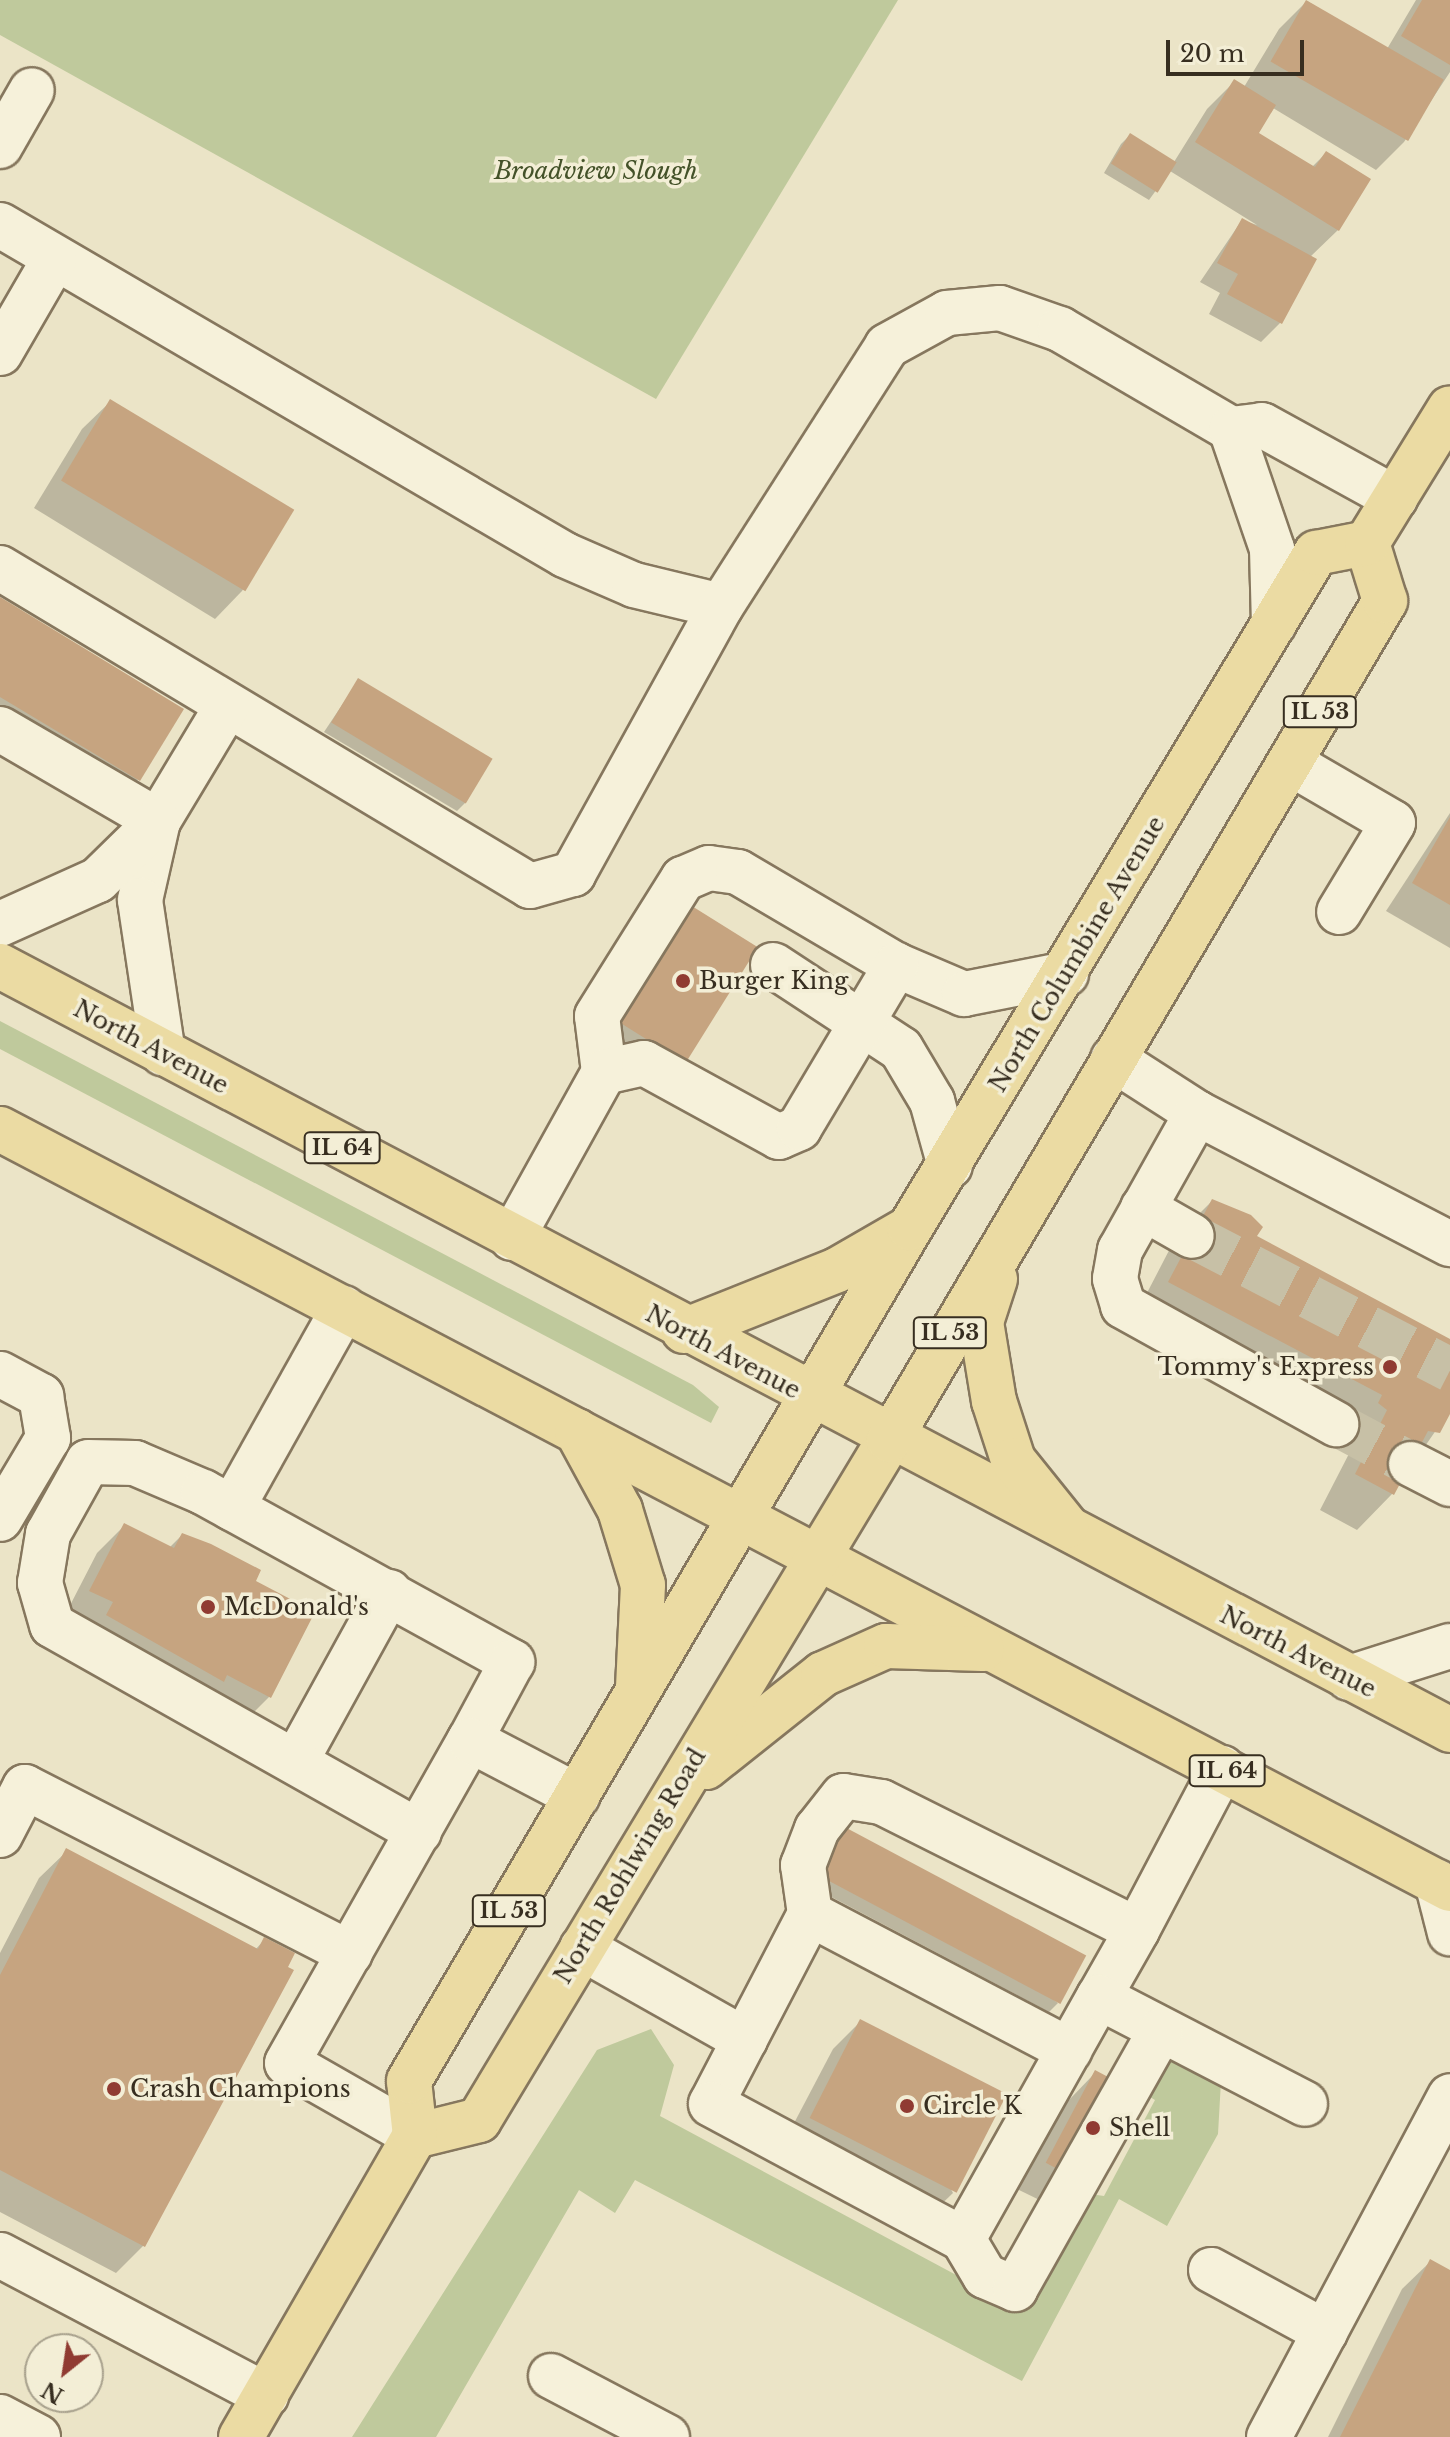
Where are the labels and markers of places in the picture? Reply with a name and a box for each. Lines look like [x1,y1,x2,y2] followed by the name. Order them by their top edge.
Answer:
[699,967,849,995] place label: Burger King
[674,972,692,990] marker: Burger King
[1158,1353,1374,1381] place label: Tommy's Express
[1381,1358,1399,1376] marker: Tommy's Express
[224,1593,369,1621] place label: McDonald's
[199,1598,217,1616] marker: McDonald's
[130,2075,351,2103] place label: Crash Champions
[105,2080,123,2098] marker: Crash Champions
[923,2092,1022,2120] place label: Circle K
[898,2097,916,2115] marker: Circle K
[1109,2114,1170,2142] place label: Shell
[1084,2119,1102,2137] marker: Shell

